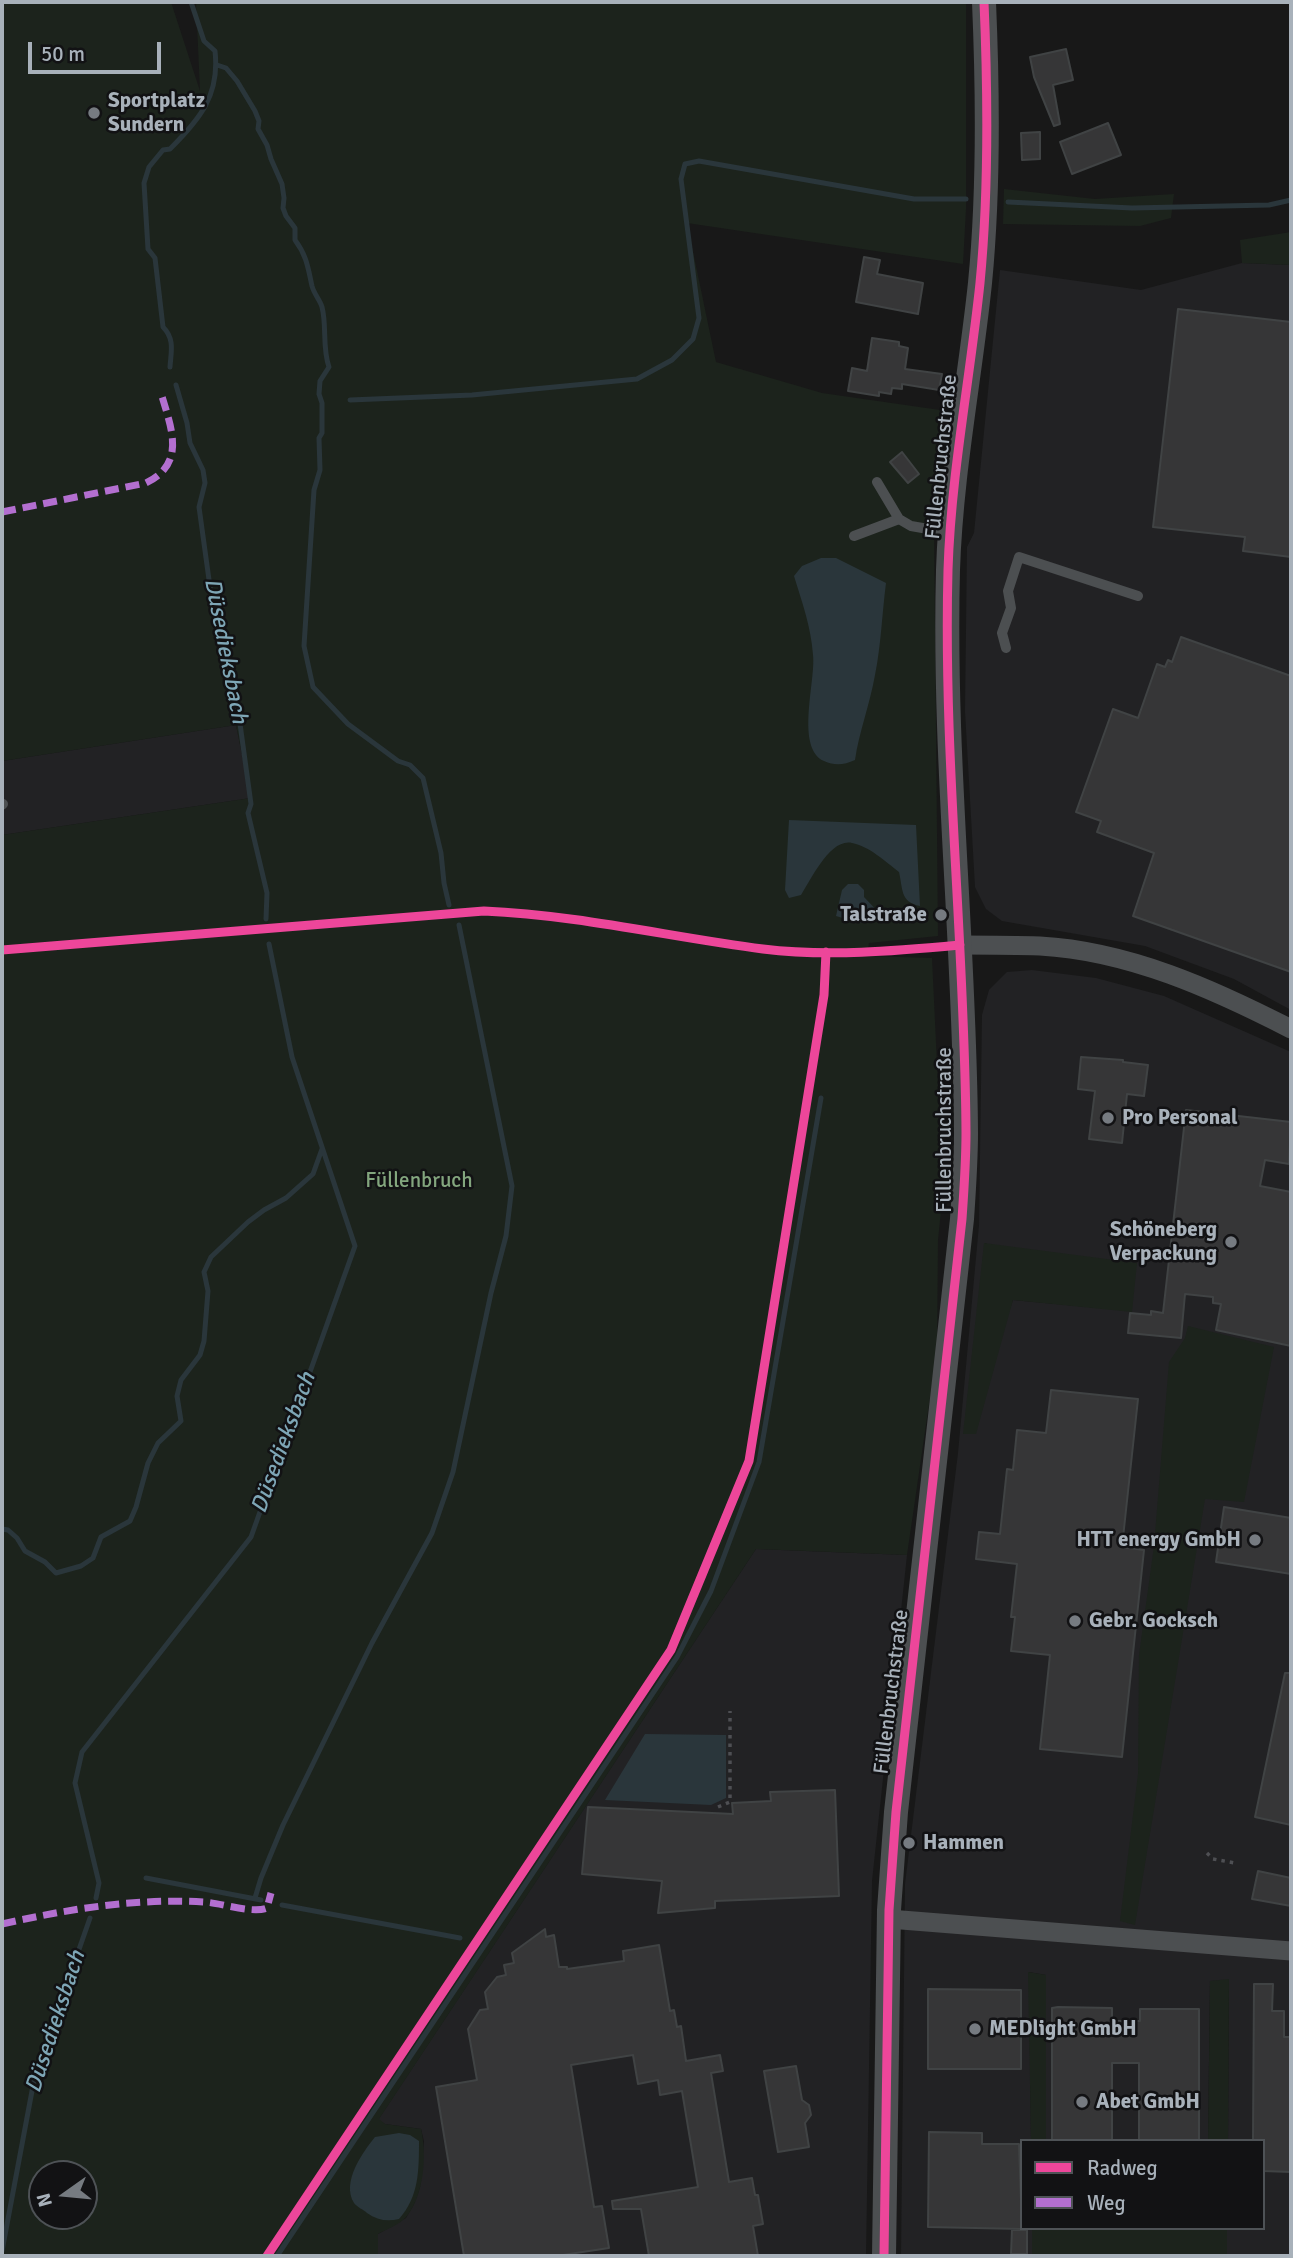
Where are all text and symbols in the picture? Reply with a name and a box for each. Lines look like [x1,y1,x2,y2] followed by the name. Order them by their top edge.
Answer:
[32,28,164,72] scale bar
[41,41,85,67] text: 50 m
[108,88,205,138] place label: Sportplatz Sundern
[86,105,102,121] marker: Sportplatz Sundern
[921,373,963,541] street label: Füllenbruchstraße
[197,576,253,726] water label: Düsedieksbach
[840,902,927,928] place label: Talstraße
[933,907,949,923] marker: Talstraße
[932,1047,958,1213] street label: Füllenbruchstraße
[1122,1105,1237,1131] place label: Pro Personal
[1100,1110,1116,1126] marker: Pro Personal
[365,1168,473,1194] park label: Füllenbruch
[1110,1217,1217,1267] place label: Schöneberg Verpackung
[1223,1234,1239,1250] marker: Schöneberg Verpackung
[246,1369,322,1517] water label: Düsedieksbach
[1076,1527,1241,1553] place label: HTT energy GmbH
[1247,1532,1263,1548] marker: HTT energy GmbH
[869,1608,915,1776] street label: Füllenbruchstraße
[1089,1608,1218,1634] place label: Gebr. Gocksch
[1067,1613,1083,1629] marker: Gebr. Gocksch
[923,1830,1004,1856] place label: Hammen
[901,1835,917,1851] marker: Hammen
[20,1948,92,2096] water label: Düsedieksbach
[989,2016,1137,2042] place label: MEDlight GmbH
[967,2021,983,2037] marker: MEDlight GmbH
[1096,2089,1200,2115] place label: Abet GmbH
[1074,2094,1090,2110] marker: Abet GmbH
[1020,2139,1265,2230] legend
[1087,2155,1158,2181] text: Radweg
[28,2160,98,2230] north arrow
[31,2190,58,2209] text: N
[1087,2190,1126,2216] text: Weg

